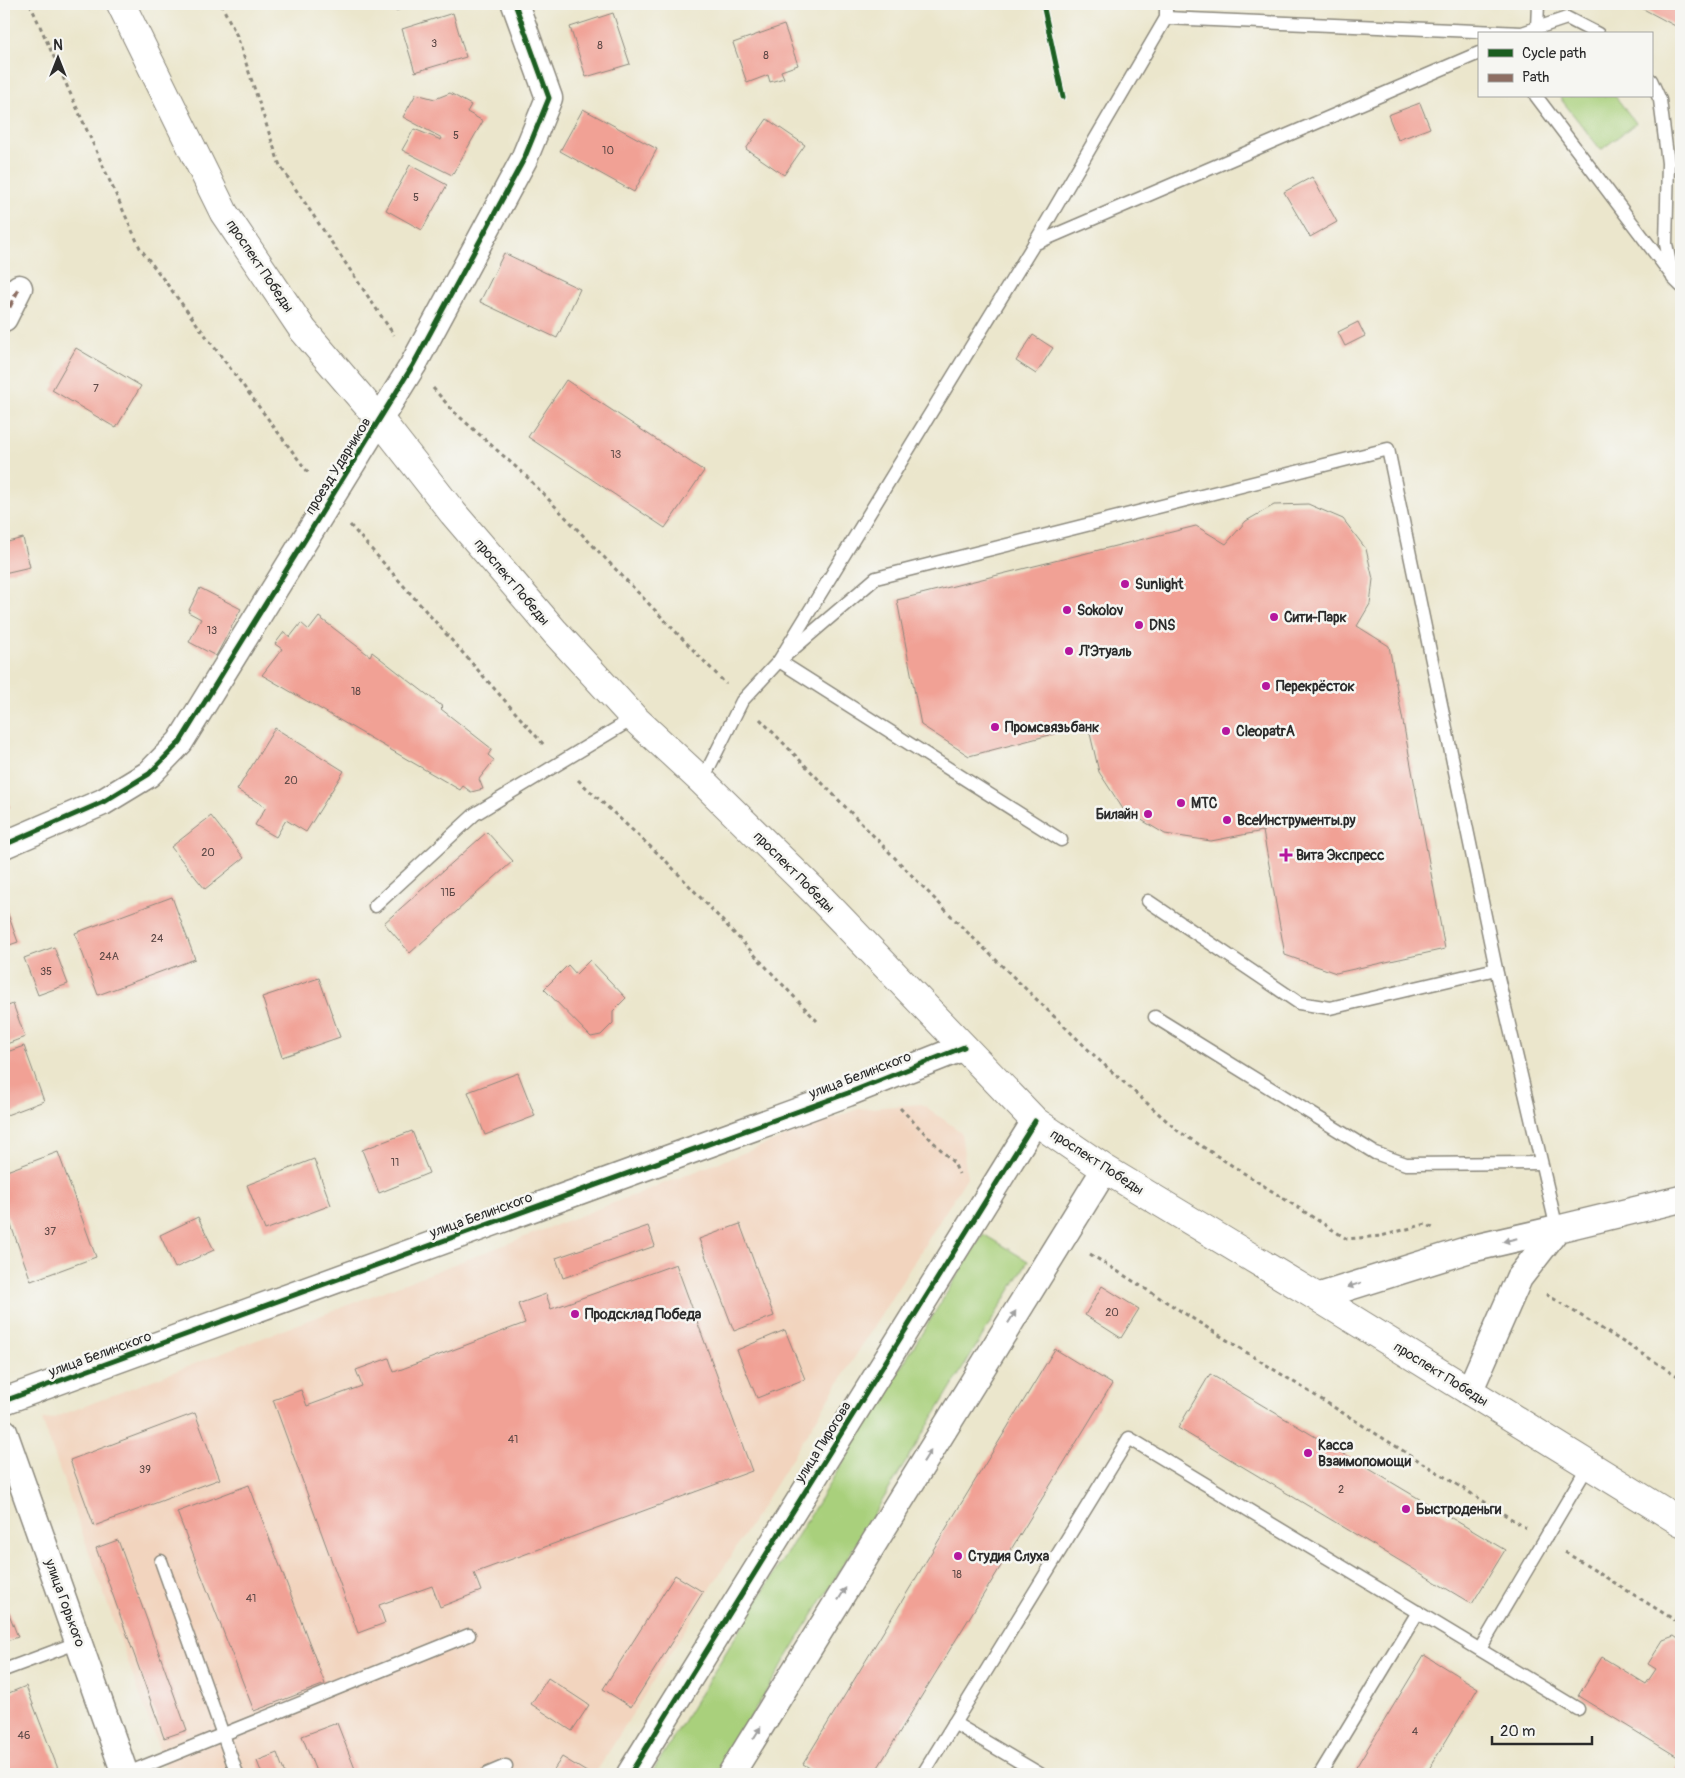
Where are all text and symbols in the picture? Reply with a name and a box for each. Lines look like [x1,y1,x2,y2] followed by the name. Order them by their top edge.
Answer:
[32,32,82,82] north arrow
[1478,32,1652,98] legend
[53,37,63,54] text: N
[431,37,437,50] house number: 3
[597,39,603,52] house number: 8
[1522,44,1586,63] text: Cycle path
[763,49,769,62] house number: 8
[1522,68,1549,87] text: Path
[453,129,459,142] house number: 5
[602,144,614,157] house number: 10
[413,191,419,204] house number: 5
[223,217,297,315] street label: проспект Победы
[93,382,99,395] house number: 7
[301,414,375,518] street label: проезд Ударников
[611,448,621,461] house number: 1З
[471,535,553,629] street label: проспект Победы
[1135,576,1184,593] place label: Sunlight
[1119,578,1131,590] marker: Sunlight
[1077,602,1124,619] place label: Sokolov
[1061,604,1073,616] marker: Sokolov
[1284,609,1347,626] place label: Сити-Парк
[1268,611,1280,623] marker: Сити-Парк
[1149,617,1175,634] place label: DNS
[1133,619,1145,631] marker: DNS
[207,624,217,637] house number: 13
[1078,643,1132,660] place label: Л'Этуаль
[1063,645,1075,657] marker: Л'Этуаль
[1276,678,1355,695] place label: Перекрёсток
[1260,680,1272,692] marker: Перекрёсток
[351,685,361,698] house number: 18
[1005,719,1099,736] place label: Промсвязьбанк
[989,721,1001,733] marker: Промсвязьбанк
[1236,723,1295,740] place label: CleopatrA
[1220,725,1232,737] marker: CleopatrA
[284,774,298,787] house number: 20
[1191,795,1218,812] place label: МТС
[1175,797,1187,809] marker: МТС
[1096,806,1138,823] place label: Билайн
[1142,808,1154,820] marker: Билайн
[1237,812,1356,829] place label: ВсеИнструменты.ру
[1221,814,1233,826] marker: ВсеИнструменты.ру
[750,828,838,916] street label: проспект Победы
[201,846,215,859] house number: 20
[1296,847,1384,864] place label: Вита Экспресс
[1280,849,1292,861] marker: Вита Экспресс
[440,886,456,899] house number: 11Б
[151,932,164,945] house number: 24
[99,950,119,963] house number: 24А
[40,965,52,978] house number: 35
[806,1048,914,1103] street label: улица Белинского
[1047,1125,1147,1199] street label: проспект Победы
[391,1156,399,1169] house number: 11
[426,1188,535,1242] street label: улица Белинского
[44,1225,56,1238] house number: 37
[1502,1236,1517,1244] one-way arrow
[1346,1282,1361,1290] one-way arrow
[585,1306,702,1323] place label: Продсклад Победа
[1105,1306,1119,1319] house number: 20
[569,1308,581,1320] marker: Продсклад Победа
[1007,1311,1016,1324] one-way arrow
[45,1327,154,1381] street label: улица Белинского
[1391,1338,1491,1410] street label: проспект Победы
[791,1398,855,1487] street label: улица Пирогова
[508,1433,518,1446] house number: 41
[1318,1437,1412,1470] place label: Касса Взаимопомощи
[1302,1447,1314,1459] marker: Касса Взаимопомощи
[922,1449,931,1462] one-way arrow
[139,1463,151,1476] house number: 39
[1338,1483,1344,1496] house number: 2
[1416,1501,1502,1518] place label: Быстроденьги
[1400,1503,1412,1515] marker: Быстроденьги
[968,1548,1050,1565] place label: Студия Слуха
[952,1550,964,1562] marker: Студия Слуха
[41,1556,89,1650] street label: улица Горького
[952,1568,962,1581] house number: 18
[837,1588,846,1601] one-way arrow
[246,1592,256,1605] house number: 41
[1492,1713,1592,1745] scale bar
[1500,1722,1535,1741] text: 20 m
[1412,1725,1419,1738] house number: 4
[752,1726,761,1739] one-way arrow
[18,1729,30,1742] house number: 46

